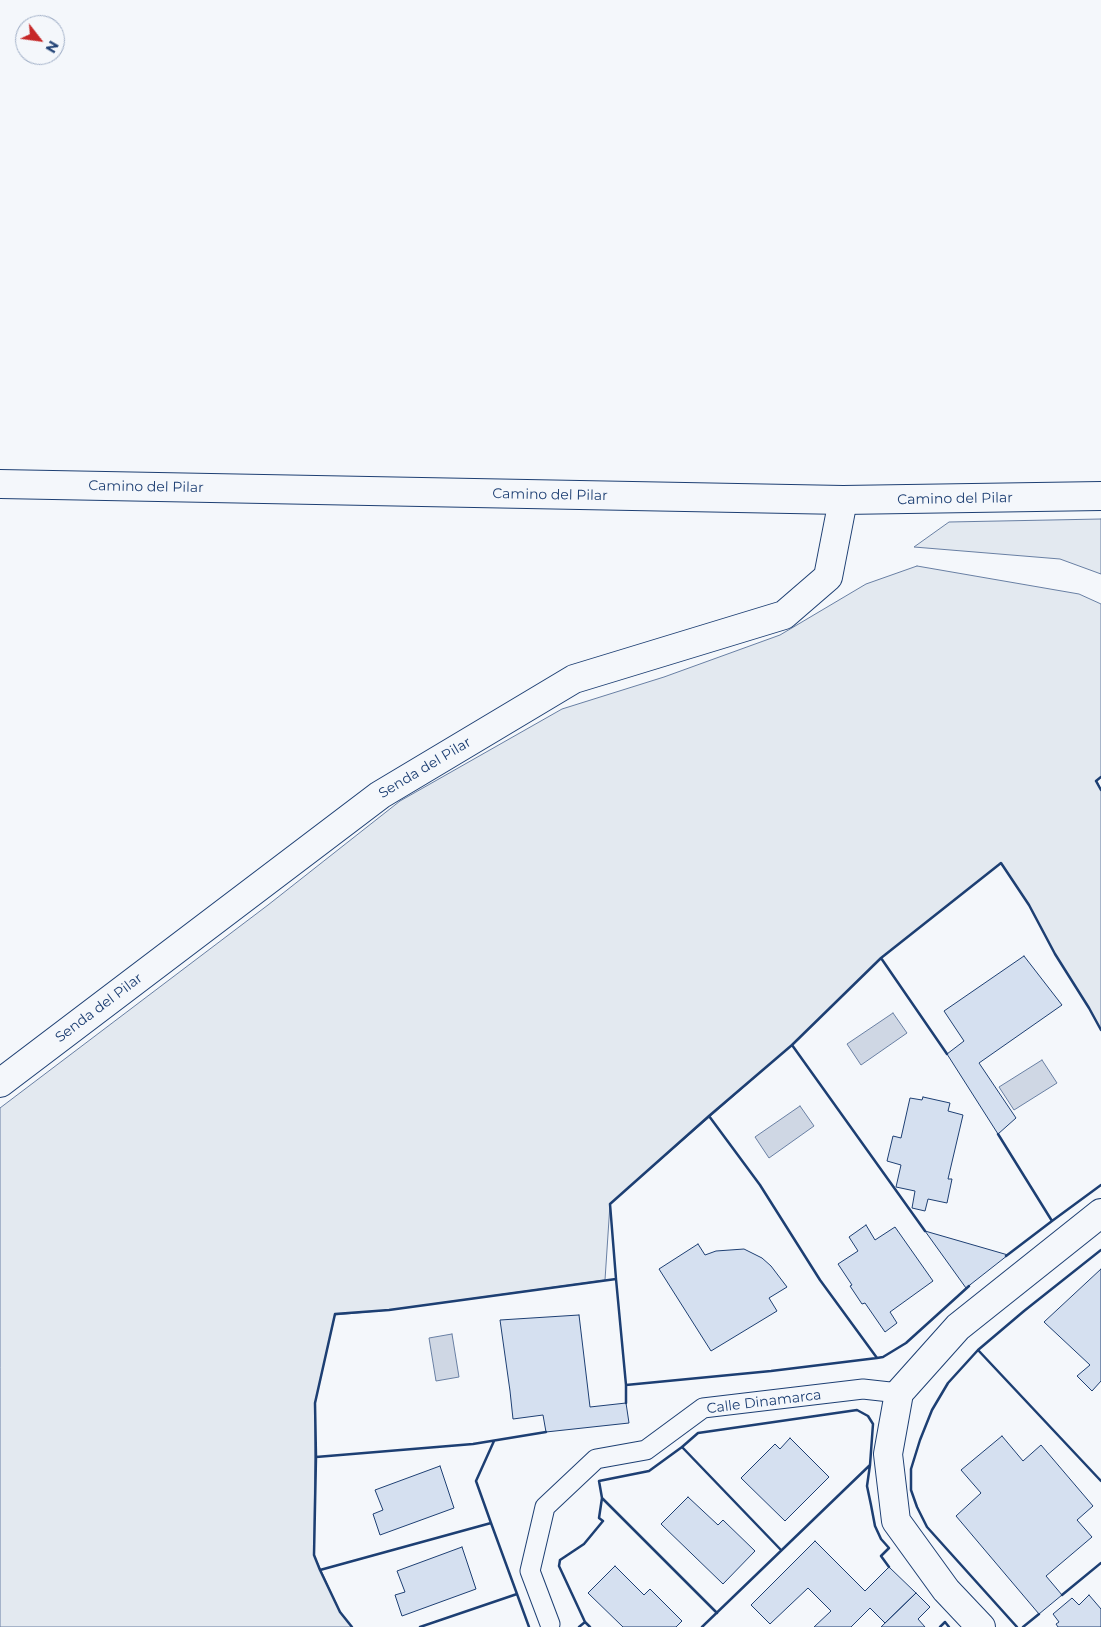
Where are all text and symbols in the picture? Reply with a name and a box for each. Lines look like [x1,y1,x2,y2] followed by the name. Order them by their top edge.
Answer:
[15,15,65,65] north arrow
[42,38,63,56] text: N
[88,478,204,496] street label: Camino del Pilar
[492,486,608,504] street label: Camino del Pilar
[897,490,1013,508] street label: Camino del Pilar
[376,734,474,802] street label: Senda del Pilar
[52,970,146,1046] street label: Senda del Pilar
[706,1387,822,1417] street label: Calle Dinamarca

